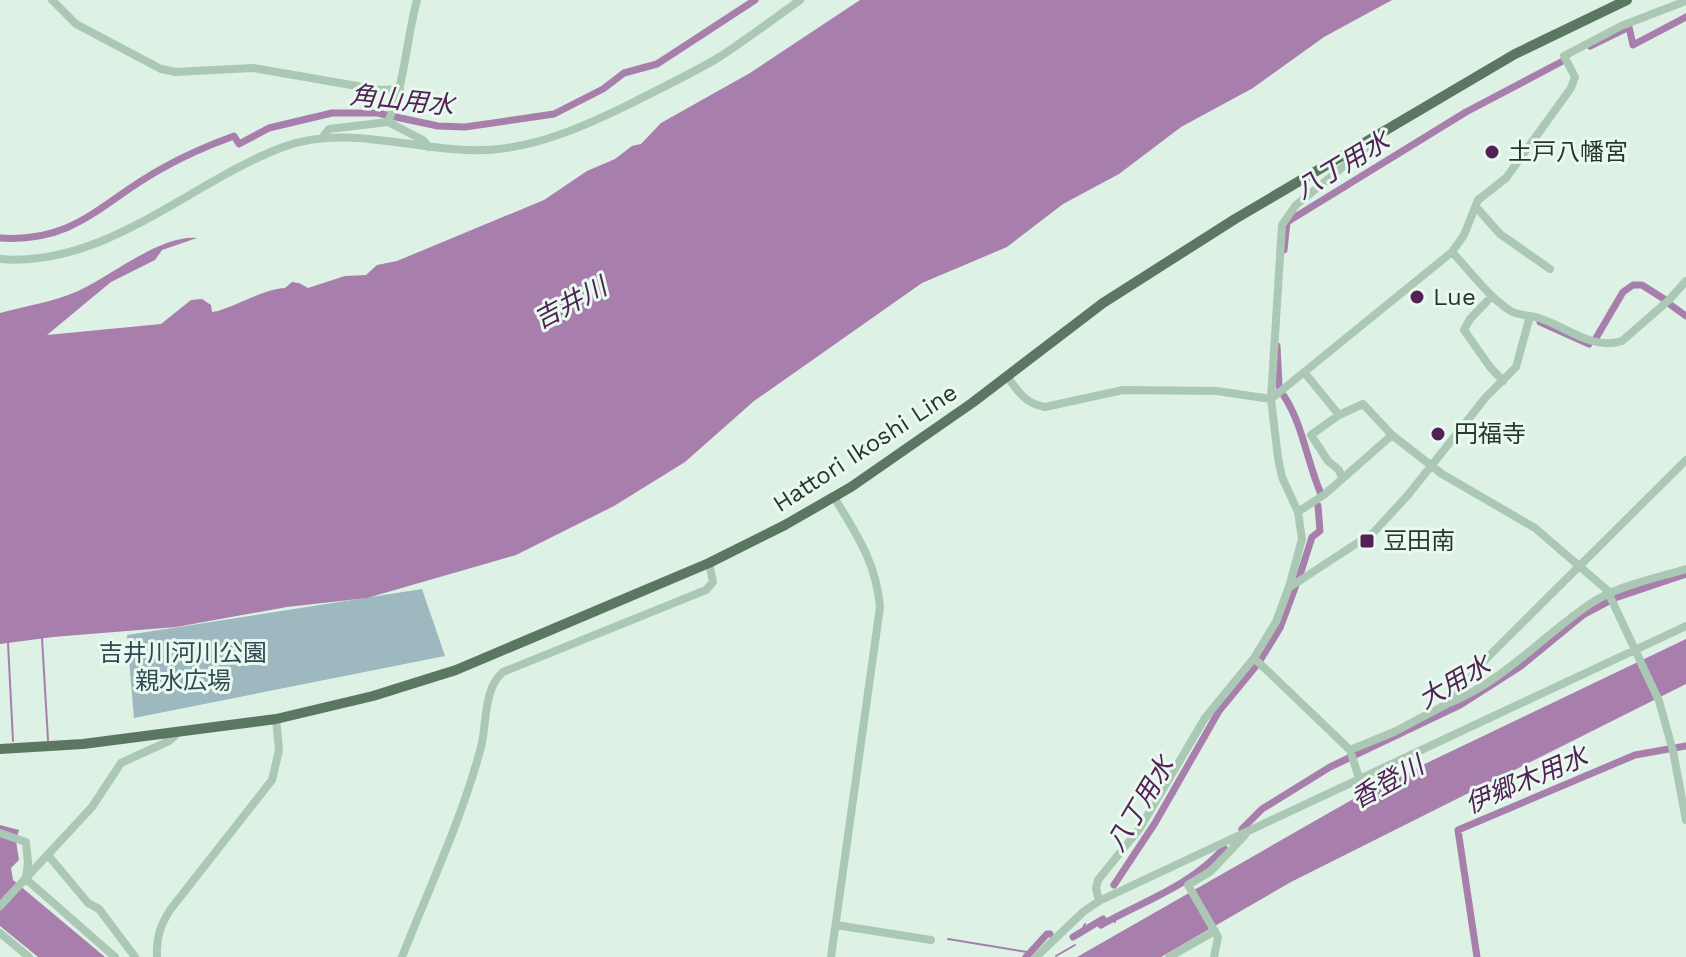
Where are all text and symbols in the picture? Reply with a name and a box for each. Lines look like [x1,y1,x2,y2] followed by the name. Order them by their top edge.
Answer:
[349,80,458,121] water label: 角山用水
[1290,124,1397,205] water label: 八丁用水
[1508,138,1628,166] place label: 土戸八幡宮
[1483,143,1501,161] marker: 土戸八幡宮
[529,270,614,335] water label: 吉井川
[1433,283,1476,311] place label: Lue
[1408,288,1426,306] marker: Lue
[768,378,962,518] street label: Hattori Ikoshi Line
[1454,420,1526,448] place label: 円福寺
[1429,425,1447,443] marker: 円福寺
[1383,527,1455,555] place label: 豆田南
[1358,532,1376,550] marker: 豆田南
[99,639,267,695] park label: 吉井川河川公園 親水広場
[1413,648,1498,714] water label: 大用水
[1460,740,1594,819] water label: 伊郷木用水
[1100,749,1181,856] water label: 八丁用水
[1346,749,1431,814] water label: 香登川

